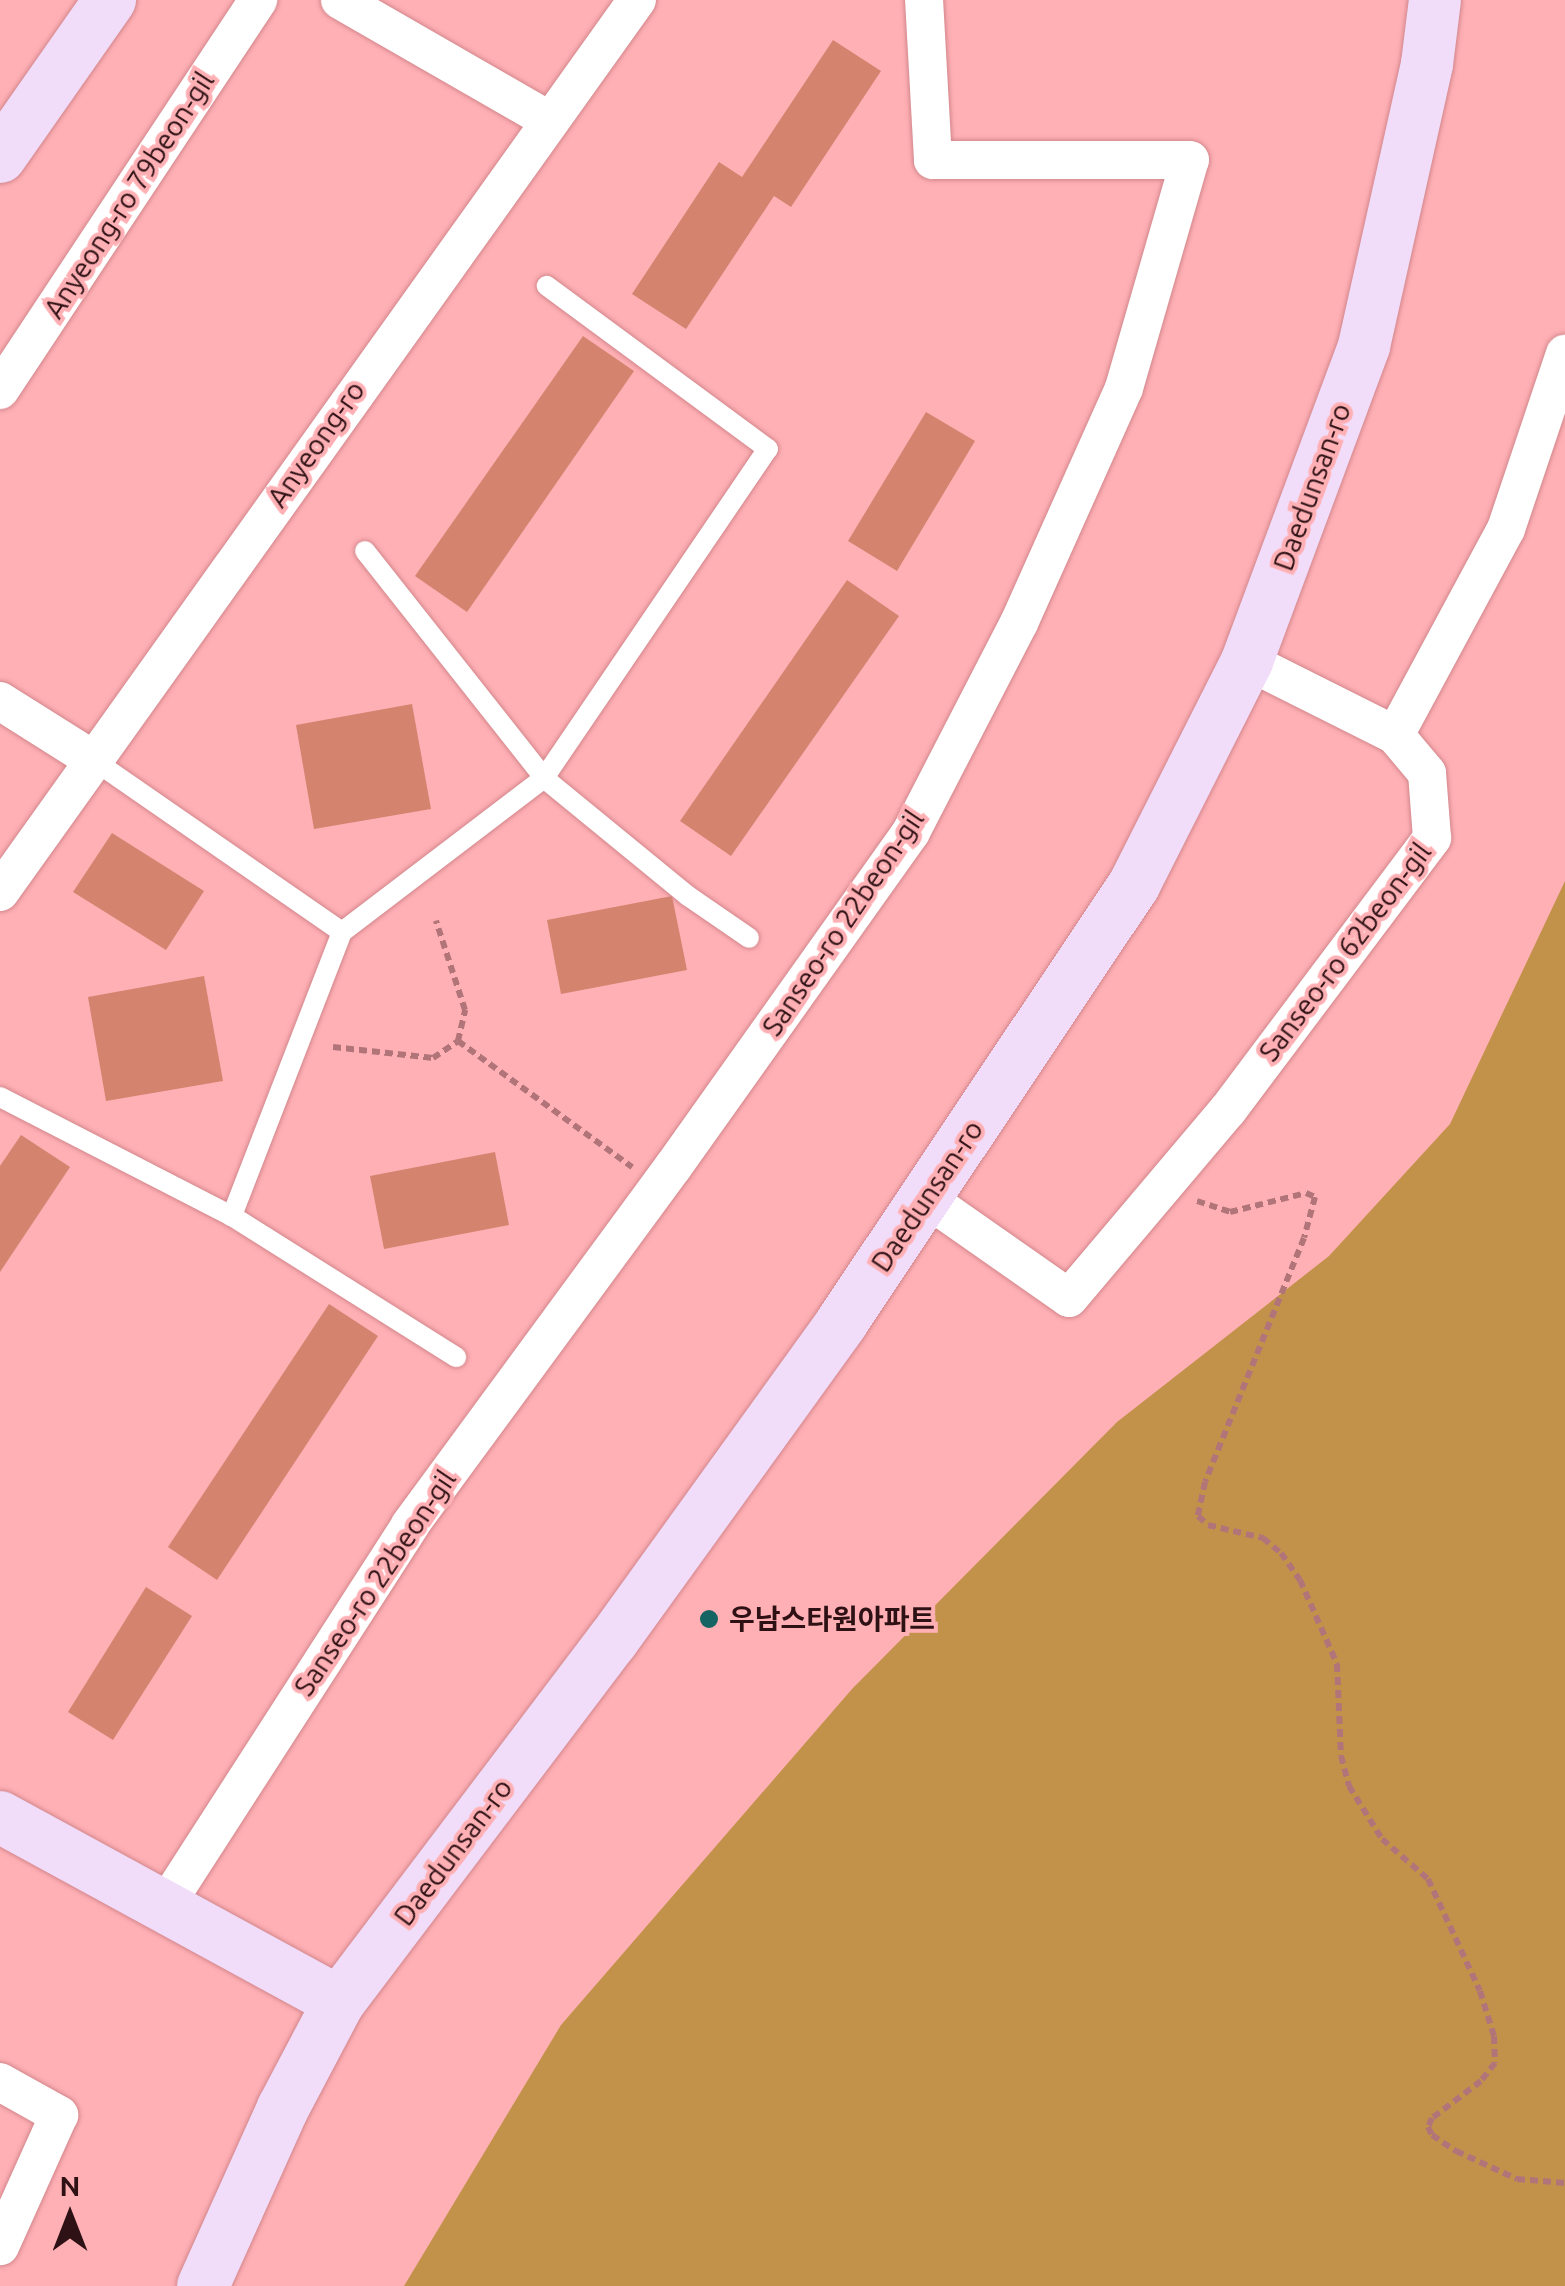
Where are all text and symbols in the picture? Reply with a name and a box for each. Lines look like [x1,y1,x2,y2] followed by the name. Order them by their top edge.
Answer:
[37,66,221,324] street label: Anyeong-ro 79beon-gil
[260,374,372,514] street label: Anyeong-ro
[1266,399,1358,575] street label: Daedunsan-ro
[755,804,931,1042] street label: Sanseo-ro 22beon-gil
[1252,836,1438,1068] street label: Sanseo-ro 62beon-gil
[864,1114,990,1278] street label: Daedunsan-ro
[287,1464,463,1702] street label: Sanseo-ro 22beon-gil
[729,1602,935,1636] place label: 우남스타원아파트
[698,1608,720,1630] marker: 우남스타원아파트
[387,1772,519,1932] street label: Daedunsan-ro
[20,2166,120,2266] north arrow
[60,2170,80,2201] text: N

